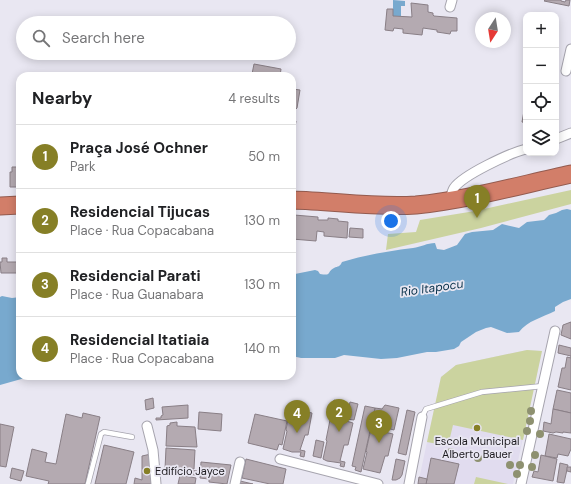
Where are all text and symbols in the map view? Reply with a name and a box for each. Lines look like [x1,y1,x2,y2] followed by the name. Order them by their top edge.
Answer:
[475,12,511,48] north arrow
[523,12,559,156] map controls
[523,12,559,48] button: +
[16,16,296,60] search box
[30,27,52,49] icon: search
[62,28,145,48] text: Search here
[523,48,559,84] button: −
[523,84,559,120] button: locate
[32,87,92,109] text: Nearby
[228,90,280,107] text: 4 results
[523,120,559,156] button: layers
[70,138,208,158] text: Praça José Ochner
[43,148,47,165] text: 1
[248,148,280,165] text: 50 m
[70,158,96,175] text: Park
[464,185,490,218] pin: 1
[70,202,210,222] text: Residencial Tijucas
[381,211,401,231] your location
[41,212,49,229] text: 2
[244,212,280,229] text: 130 m
[70,222,214,239] text: Place · Rua Copacabana
[70,266,201,286] text: Residencial Parati
[41,276,49,293] text: 3
[244,276,280,293] text: 130 m
[400,276,464,300] water label: Rio Itapocu
[70,286,204,303] text: Place · Rua Guanabara
[70,330,209,350] text: Residencial Itatiaia
[41,340,49,357] text: 4
[244,340,280,357] text: 140 m
[70,350,214,367] text: Place · Rua Copacabana
[326,399,352,432] pin: 2
[284,400,310,433] pin: 4
[366,410,392,443] pin: 3
[472,423,482,433] marker: Escola Municipal Alberto Bauer
[435,434,519,461] place label: Escola Municipal Alberto Bauer
[155,464,225,478] place label: Edifício Jayce
[142,466,152,476] marker: Edifício Jayce

